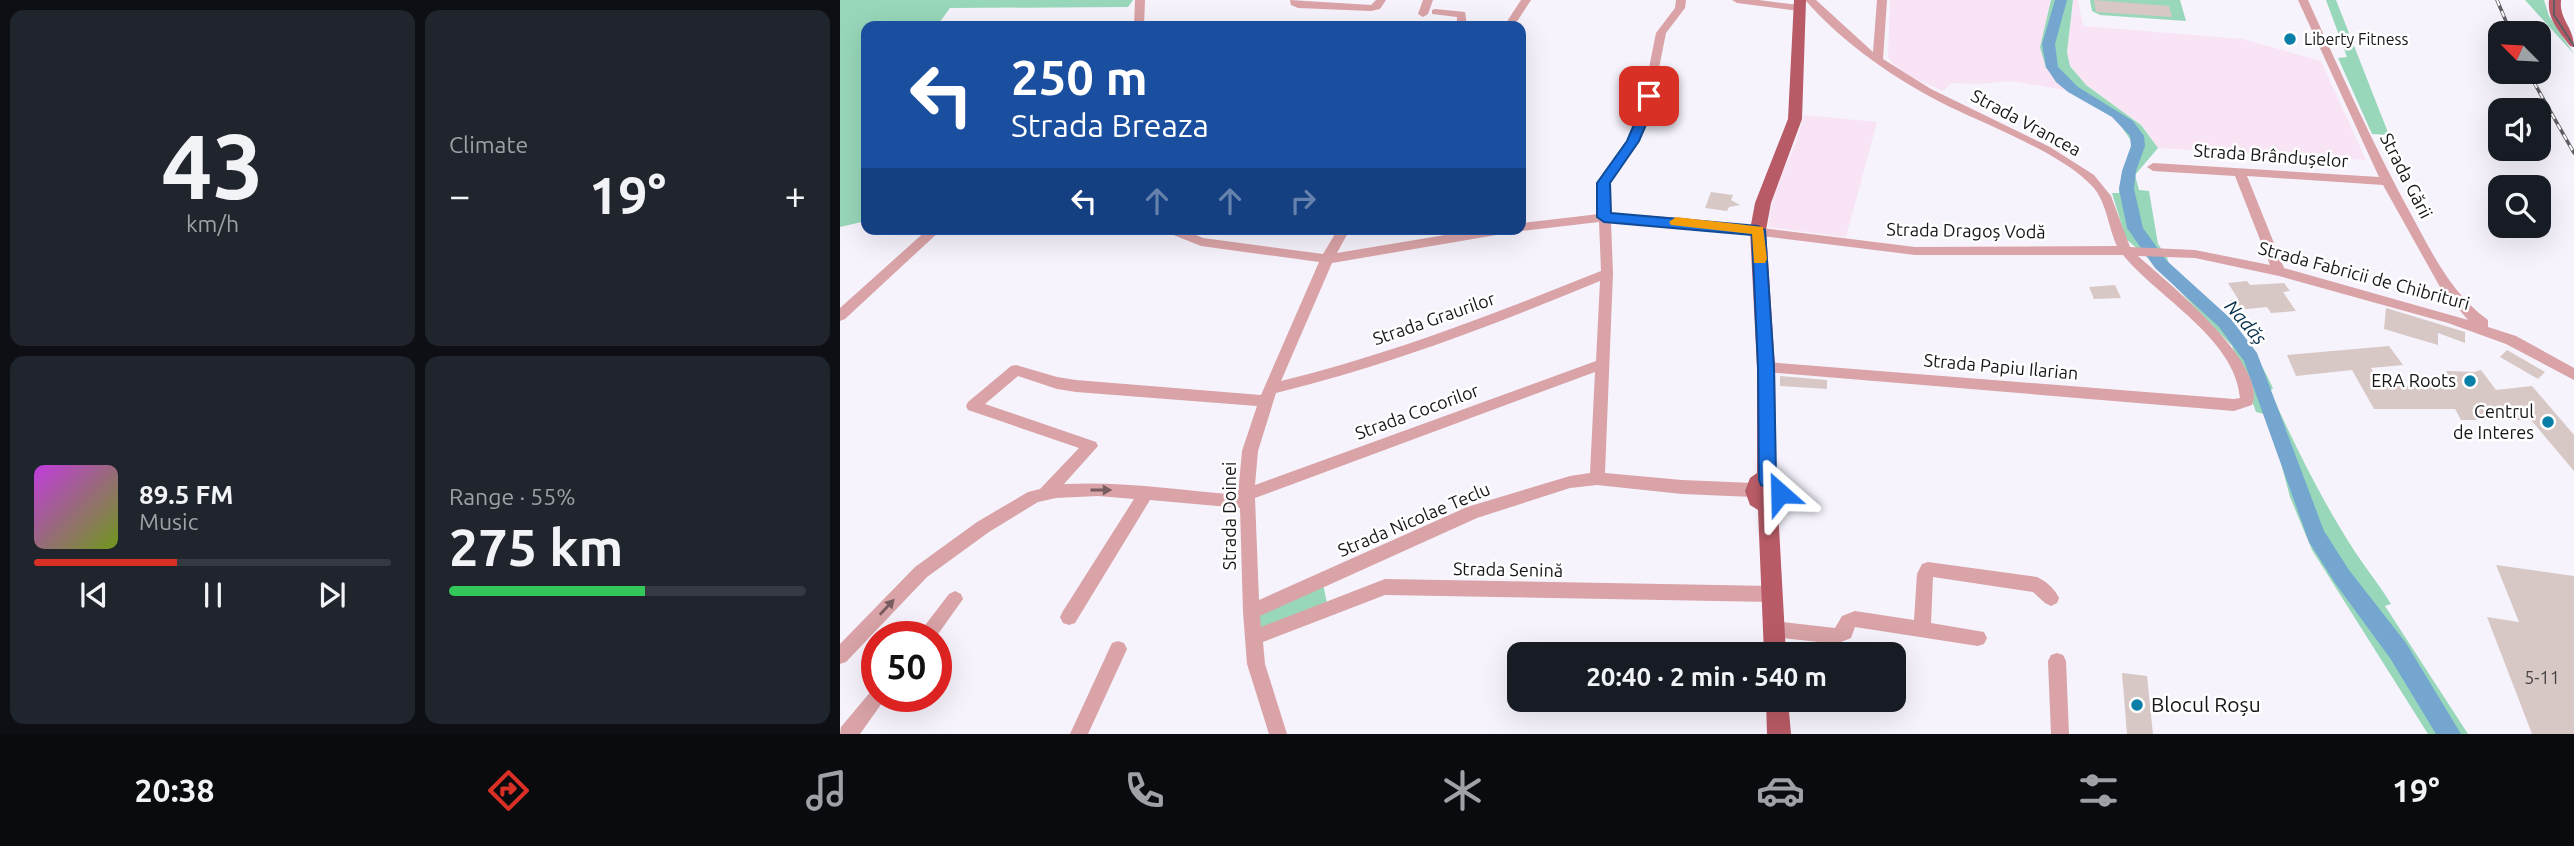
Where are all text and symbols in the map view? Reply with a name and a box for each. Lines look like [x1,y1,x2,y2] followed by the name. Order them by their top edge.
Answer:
[2488,21,2552,84] north arrow
[2488,21,2551,238] map controls
[2304,30,2408,48] place label: Liberty Fitness
[2282,31,2298,47] marker: Liberty Fitness
[896,49,987,140] icon: left
[1011,49,1148,104] text: 250 m
[1619,66,1679,126] pin
[1630,77,1668,115] icon: arrive
[1968,85,2085,159] street label: Strada Vrancea
[2488,98,2551,161] button: sound
[1011,107,1209,143] text: Strada Breaza
[161,114,264,216] text: 43
[2377,129,2437,222] street label: Strada Gării
[449,132,528,157] text: Climate
[2193,140,2349,170] street label: Strada Brândușelor
[589,166,666,224] text: 19°
[449,174,470,216] text: −
[785,174,806,216] text: +
[2488,175,2551,238] button: search
[1065,182,1103,220] icon: left
[1138,182,1176,220] icon: ahead
[1211,182,1249,220] icon: ahead
[1284,182,1322,220] icon: right
[186,211,239,236] text: km/h
[1886,219,2046,241] street label: Strada Dragoș Vodă
[2256,237,2472,313] street label: Strada Fabricii de Chibrituri
[1370,288,1498,348] street label: Strada Graurilor
[2221,295,2271,349] water label: Nadăș
[1923,349,2079,383] street label: Strada Papiu Ilarian
[2371,370,2456,390] place label: ERA Roots
[2462,373,2478,389] marker: ERA Roots
[1352,379,1481,443] street label: Strada Cocorilor
[2453,401,2534,442] place label: Centrul de Interes
[2540,414,2556,430] marker: Centrul de Interes
[1743,456,1817,530] position arrow
[1219,462,1239,570] street label: Strada Doinei
[1335,478,1493,560] street label: Strada Nicolae Teclu
[139,480,233,509] text: 89.5 FM
[449,484,576,509] text: Range · 55%
[1090,484,1112,496] one-way arrow
[139,509,198,534] text: Music
[449,518,623,576] text: 275 km
[1453,558,1563,580] street label: Strada Senină
[75,576,113,614] icon: previous
[194,576,232,614] icon: pause
[313,576,351,614] icon: next
[879,598,895,616] one-way arrow
[861,621,952,712] speed limit sign: 50
[1586,662,1827,691] text: 20:40 · 2 min · 540 m
[2524,667,2560,687] house number: 5-11
[2151,692,2261,716] place label: Blocul Roșu
[2129,697,2145,713] marker: Blocul Roșu
[484,766,533,815] icon: directions
[802,766,851,815] icon: music
[1120,766,1169,815] icon: phone
[1438,766,1487,815] icon: climate
[1756,766,1805,815] icon: car
[2074,766,2123,815] icon: filters
[135,772,215,808] text: 20:38
[2392,772,2439,808] text: 19°

